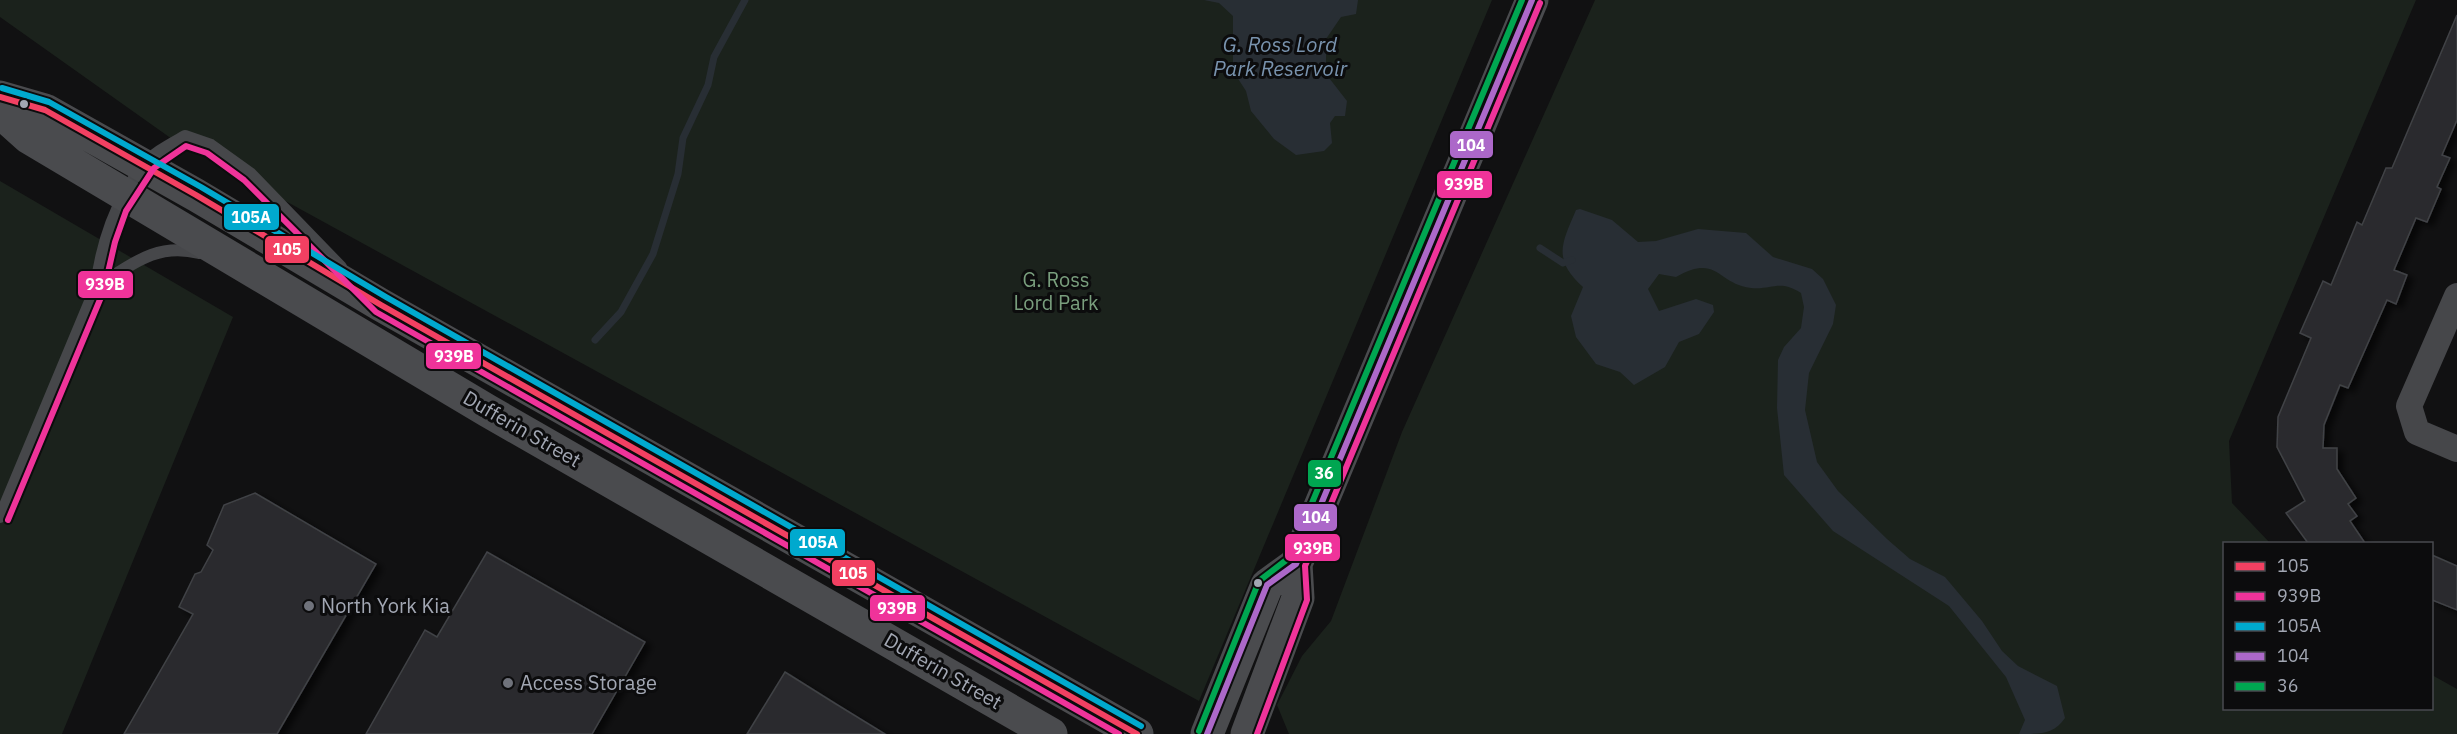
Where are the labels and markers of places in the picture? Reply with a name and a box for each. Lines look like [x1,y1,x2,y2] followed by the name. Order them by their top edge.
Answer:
[18,98,30,110] unlabelled marker
[1252,577,1264,589] unlabelled marker
[321,592,450,619] place label: North York Kia
[302,599,316,613] marker: North York Kia
[520,669,657,696] place label: Access Storage
[501,676,515,690] marker: Access Storage

